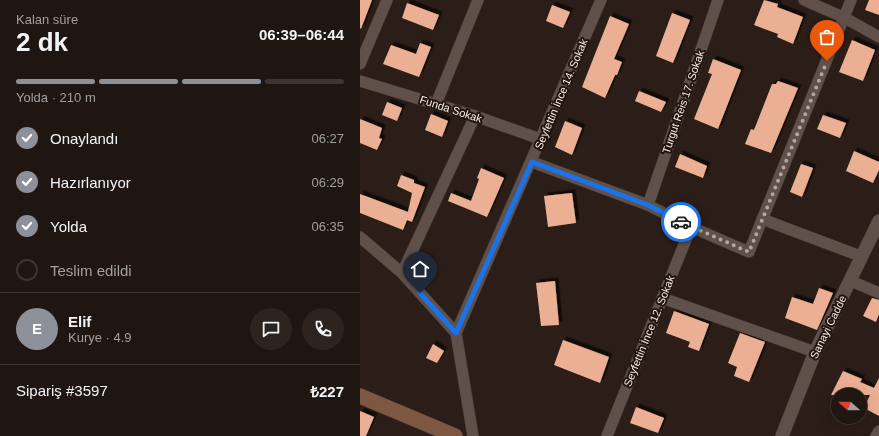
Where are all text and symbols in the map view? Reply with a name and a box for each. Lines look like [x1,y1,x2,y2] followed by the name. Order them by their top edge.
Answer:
[16,12,78,27] text: Kalan süre
[810,20,844,61] pin
[259,26,344,43] text: 06:39–06:44
[816,26,838,48] icon: bag
[16,27,68,57] text: 2 dk
[532,37,590,151] street label: Seyfettin İnce 14. Sokak
[660,48,706,155] street label: Turgut Reis 17. Sokak
[16,90,96,105] text: Yolda · 210 m
[418,93,484,125] street label: Funda Sokak
[16,127,38,149] icon: check
[50,130,118,147] text: Onaylandı
[311,131,344,146] text: 06:27
[16,171,38,193] icon: check
[50,174,131,191] text: Hazırlanıyor
[311,175,344,190] text: 06:29
[661,202,701,242] courier
[670,211,692,233] icon: car
[16,215,38,237] icon: check
[50,218,87,235] text: Yolda
[311,219,344,234] text: 06:35
[403,252,437,293] pin
[409,258,431,280] icon: home
[50,262,132,279] text: Teslim edildi
[621,273,677,388] street label: Seyfettin İnce 12. Sokak
[807,293,849,361] street label: Sanayi Cadde
[250,308,292,350] button: chat
[302,308,344,350] button: phone
[68,313,91,330] text: Elif
[32,320,42,337] text: E
[68,330,132,345] text: Kurye · 4.9
[16,382,108,399] text: Sipariş #3597
[310,383,344,400] text: ₺227
[831,388,867,424] north arrow
[831,388,867,424] map controls

